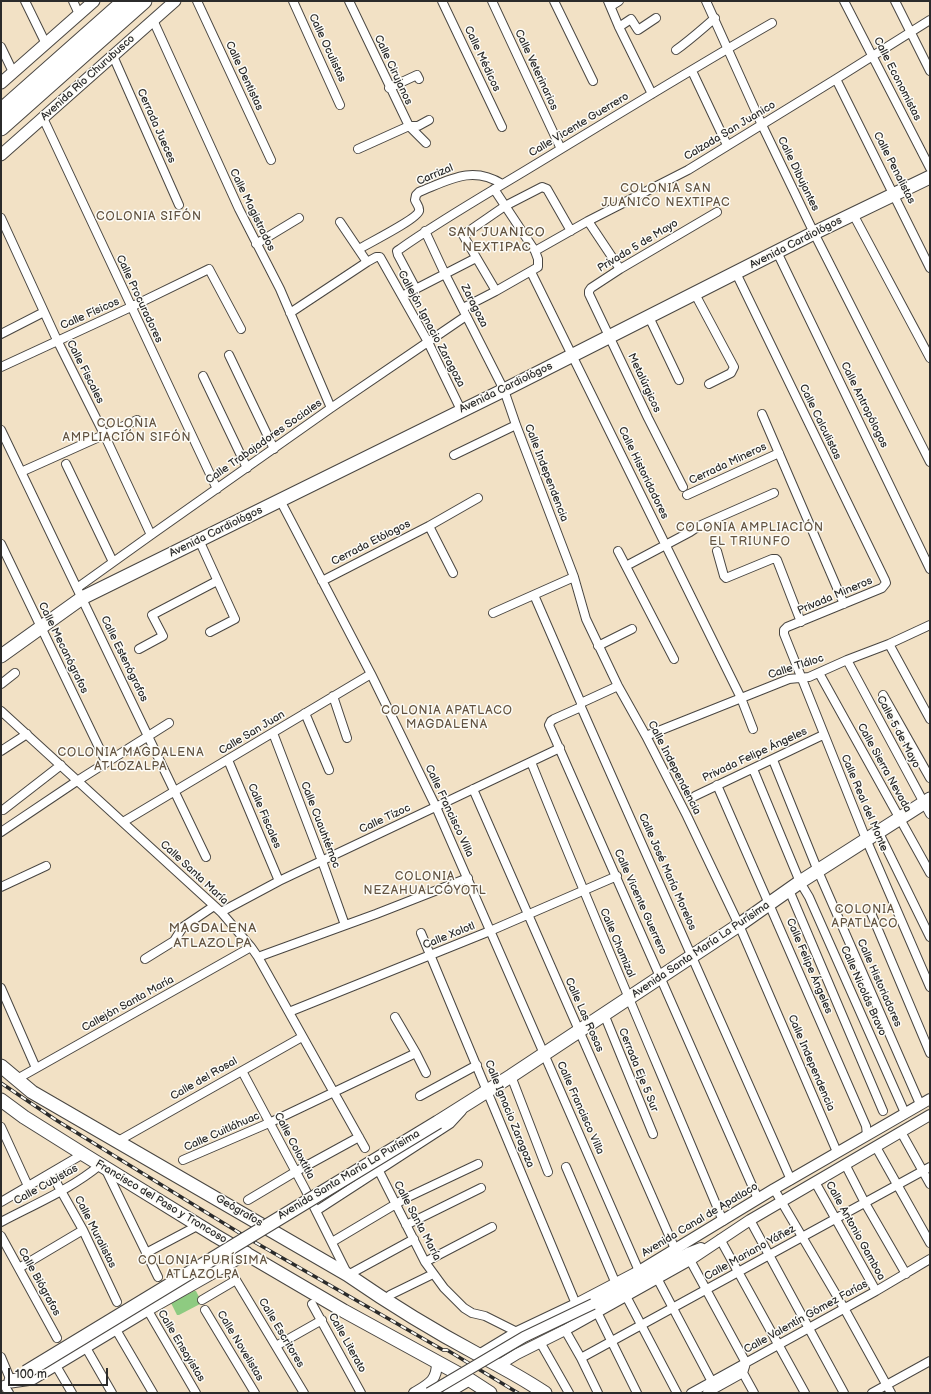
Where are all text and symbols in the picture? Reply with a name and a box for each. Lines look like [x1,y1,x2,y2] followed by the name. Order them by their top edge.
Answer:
[305,12,349,84] street label: Calle Oculistas
[461,24,503,94] street label: Calle Médicos
[512,28,560,112] street label: Calle Veterinarios
[38,32,138,124] street label: Avenida Río Churubusco
[371,33,415,107] street label: Calle Cirujanos
[870,35,924,123] street label: Calle Economistas
[222,39,266,113] street label: Calle Dentistas
[134,87,178,165] street label: Cerrada Jueces
[527,90,631,160] street label: Calle Vicente Guerrero
[682,98,778,164] street label: Calzada San Juanico
[870,130,918,206] street label: Calle Penalistas
[774,135,822,213] street label: Calle Dibujantes
[415,161,455,189] street label: Carrizal
[226,167,278,253] street label: Calle Magistrados
[602,182,730,210] district label: COLONIA SAN JUANICO NEXTIPAC
[96,210,202,224] district label: COLONIA SIFÓN
[748,214,844,272] street label: Avenida Cardiológos
[595,217,681,275] street label: Privada 5 de Mayo
[448,225,546,256] district label: SAN JUANICO NEXTIPAC
[113,253,165,345] street label: Calle Procuradores
[395,268,467,390] street label: Callejón Ignacio Zaragoza
[457,282,491,330] street label: Zaragoza
[58,295,122,333] street label: Calle Físicos
[63,338,107,406] street label: Calle Fiscales
[624,351,664,415] street label: Metalúrgicos
[457,360,555,416] street label: Avenida Cardiológos
[837,360,891,450] street label: Calle Antropólogos
[796,382,844,462] street label: Calle Calculistas
[203,397,325,487] street label: Calle Trabajadores Sociales
[62,417,192,445] district label: COLONIA AMPLIACIÓN SIFÓN
[521,422,571,524] street label: Calle Independencia
[615,425,671,521] street label: Calle Historidadores
[687,440,769,488] street label: Cerrada Mineros
[167,504,265,560] street label: Avenida Cardiológos
[329,517,413,569] street label: Cerrada Etólogos
[676,521,824,549] district label: COLONIA AMPLIACIÓN EL TRIUNFO
[796,574,874,618] street label: Privada Mineros
[35,600,91,696] street label: Calle Mecanógrafos
[97,614,151,704] street label: Calle Estenógrafos
[766,652,826,682] street label: Calle Tláloc
[873,694,923,770] street label: Calle 5 de Mayo
[381,704,513,732] district label: COLONIA APATLACO MAGDALENA
[217,708,287,758] street label: Calle San Juan
[645,719,703,817] street label: Calle Independencia
[854,721,914,815] street label: Calle Sierra Nevada
[701,725,809,785] street label: Privada Felipe Ángeles
[58,746,204,774] district label: COLONIA MAGDALENA ATLOZALPA
[838,752,890,854] street label: Calle Real del Monte
[422,763,476,859] street label: Calle Francisco Villa
[297,780,343,870] street label: Calle Cuauhtémoc
[244,781,284,851] street label: Calle Fiscales
[357,801,413,837] street label: Calle Tízoc
[635,811,699,933] street label: Calle José María Morelos
[157,838,231,908] street label: Calle Santa María
[611,847,669,957] street label: Calle Vicente Guerrero
[363,870,487,898] district label: COLONIA NEZAHUALCÓYOTL
[630,899,772,1001] street label: Avenida Santa María La Purísima
[832,903,898,931] district label: COLONIA APATLACO
[596,906,638,980] street label: Calle Chamizal
[783,916,835,1016] street label: Calle Felipe Ángeles
[421,920,477,952] street label: Calle Xolotl
[169,921,257,952] district label: MAGDALENA ATLAZOLPA
[854,937,904,1029] street label: Calle Historiadores
[837,944,889,1038] street label: Calle Nicolás Bravo
[80,973,176,1035] street label: Callejón Santa María
[562,976,606,1054] street label: Calle Las Rosas
[785,1013,837,1113] street label: Calle Independencia
[615,1026,661,1114] street label: Cerrada Eje 5 Sur
[168,1055,240,1103] street label: Calle del Rosal
[481,1058,537,1170] street label: Calle Ignacio Zaragoza
[554,1059,606,1157] street label: Calle Francisco Villa
[182,1109,262,1155] street label: Calle Cuitláhuac
[271,1110,317,1182] street label: Calle Coloxtitla
[276,1127,422,1223] street label: Avenida Santa María La Purísima
[93,1157,229,1247] street label: Francisco del Paso y Troncoso
[12,1162,80,1208] street label: Calle Cubistas
[390,1179,444,1263] street label: Calle Santa María
[822,1179,888,1283] street label: Calle Antonio Gamboa
[639,1180,761,1260] street label: Avenida Canal de Apatlaco
[213,1192,265,1230] street label: Geógrafos
[71,1194,119,1270] street label: Calle Muralistas
[702,1223,798,1283] street label: Calle Mariano Yáñez
[15,1246,63,1318] street label: Calle Biógrafos
[138,1254,268,1282] district label: COLONIA PURÍSIMA ATLAZOLPA
[742,1277,870,1357] street label: Calle Valentín Gómez Farías
[255,1296,307,1370] street label: Calle Escritores
[154,1308,208,1384] street label: Calle Ensayistas
[214,1308,266,1384] street label: Calle Novelistas
[325,1311,369,1375] street label: Calle Literato
[10,1360,110,1386] scale bar
[15,1367,47,1382] text: 100 m

